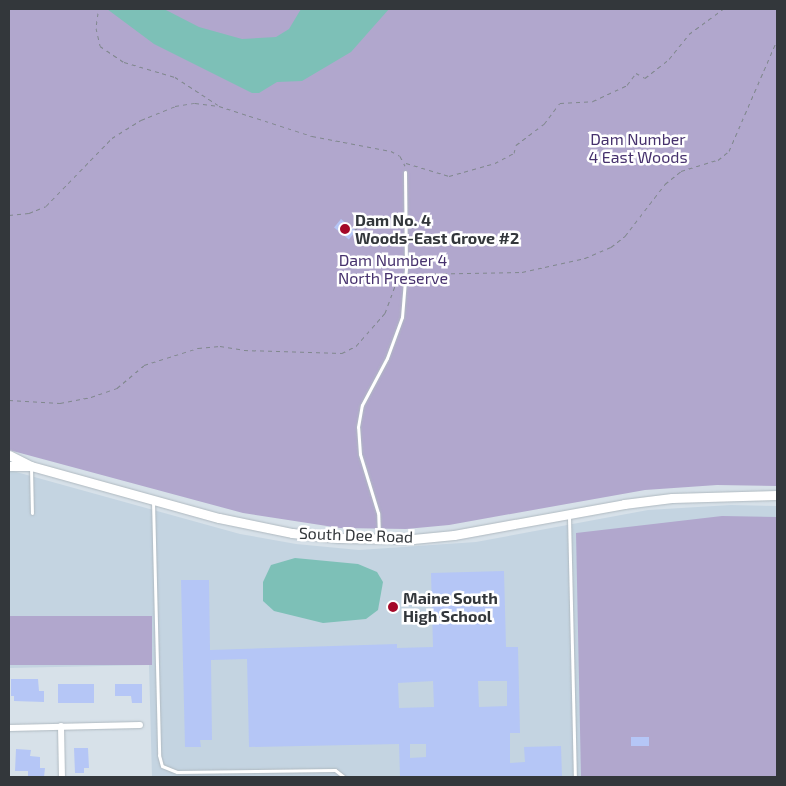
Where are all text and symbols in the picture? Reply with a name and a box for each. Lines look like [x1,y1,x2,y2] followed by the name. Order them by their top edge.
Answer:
[588,129,688,167] park label: Dam Number 4 East Woods
[355,210,519,248] place label: Dam No. 4 Woods-East Grove #2
[339,223,351,235] marker: Dam No. 4 Woods-East Grove #2
[338,250,448,288] park label: Dam Number 4 North Preserve
[299,523,413,547] street label: South Dee Road
[403,588,498,626] place label: Maine South High School
[387,601,399,613] marker: Maine South High School

